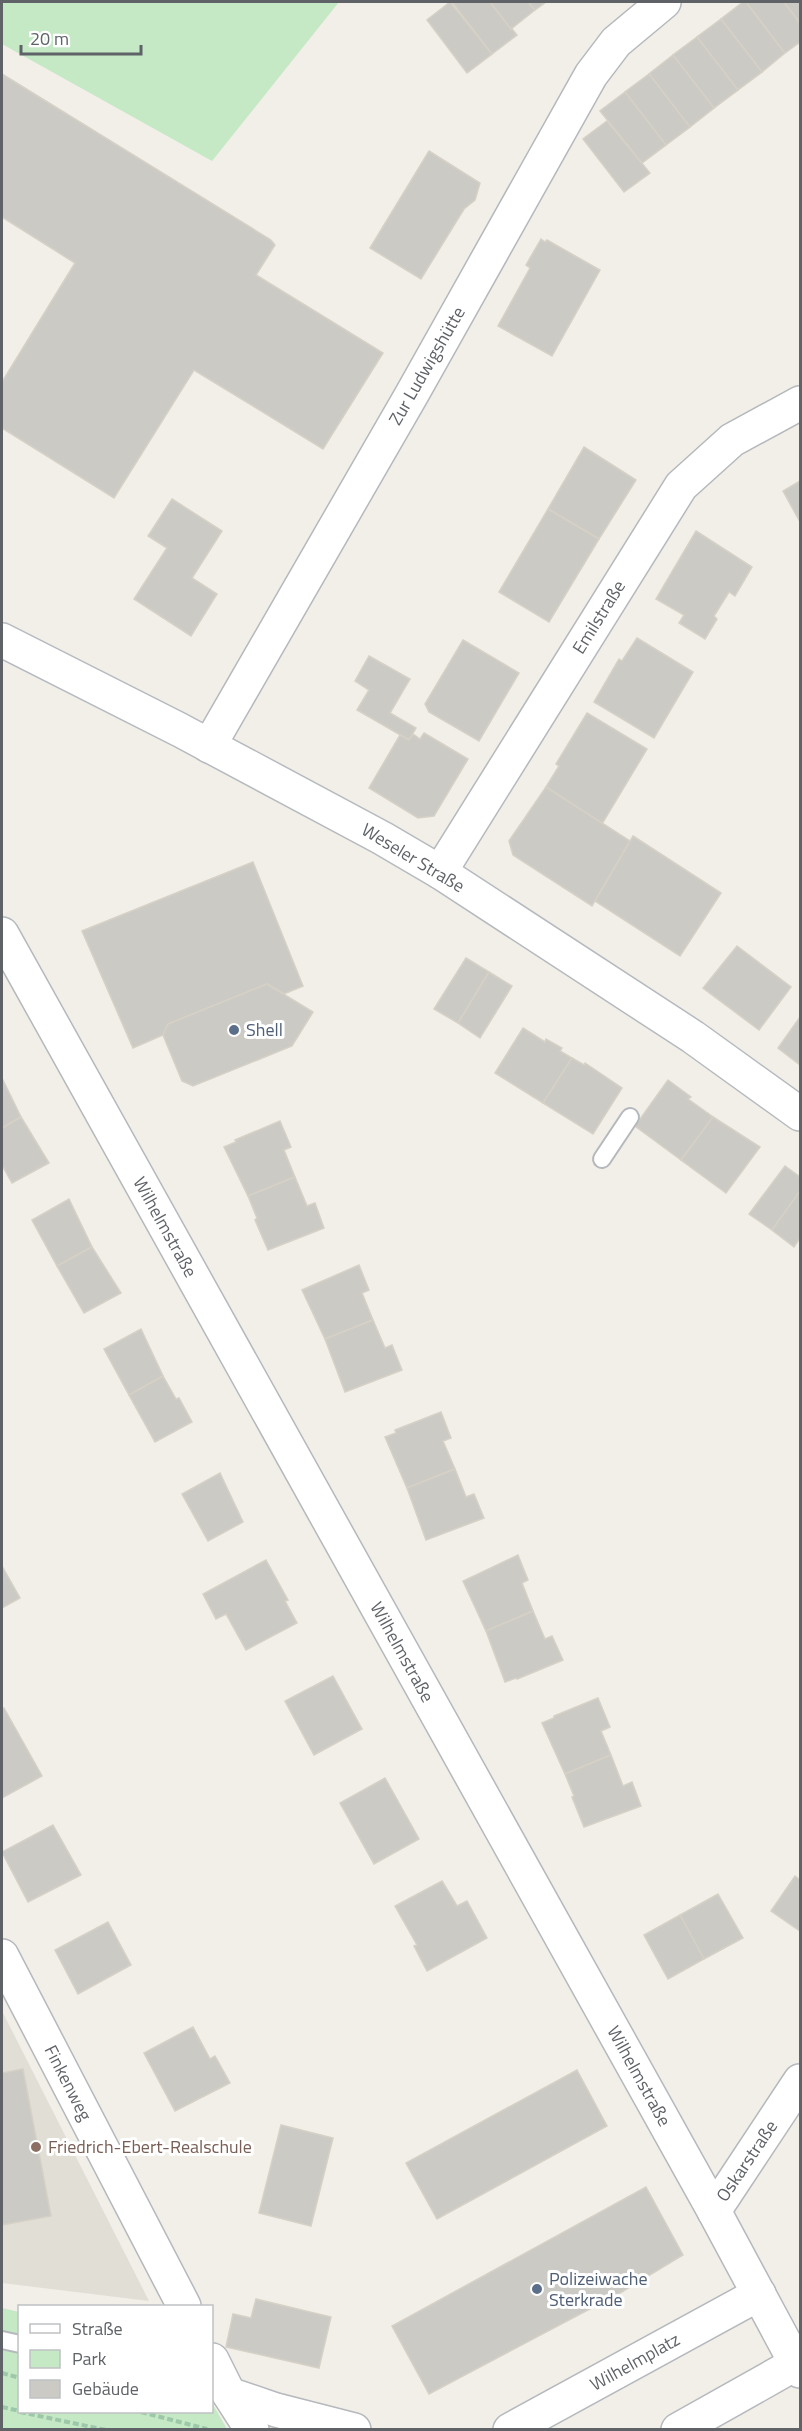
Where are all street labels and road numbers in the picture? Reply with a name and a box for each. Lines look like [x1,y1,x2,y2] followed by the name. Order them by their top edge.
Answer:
[382,301,472,430] street label: Zur Ludwigshütte
[565,575,632,659] street label: Emilstraße
[357,816,470,899] street label: Weseler Straße
[127,1172,204,1282] street label: Wilhelmstraße
[364,1597,441,1707] street label: Wilhelmstraße
[601,2021,678,2131] street label: Wilhelmstraße
[38,2040,99,2125] street label: Finkenweg
[709,2114,784,2207] street label: Oskarstraße
[585,2326,685,2397] street label: Wilhelmplatz

